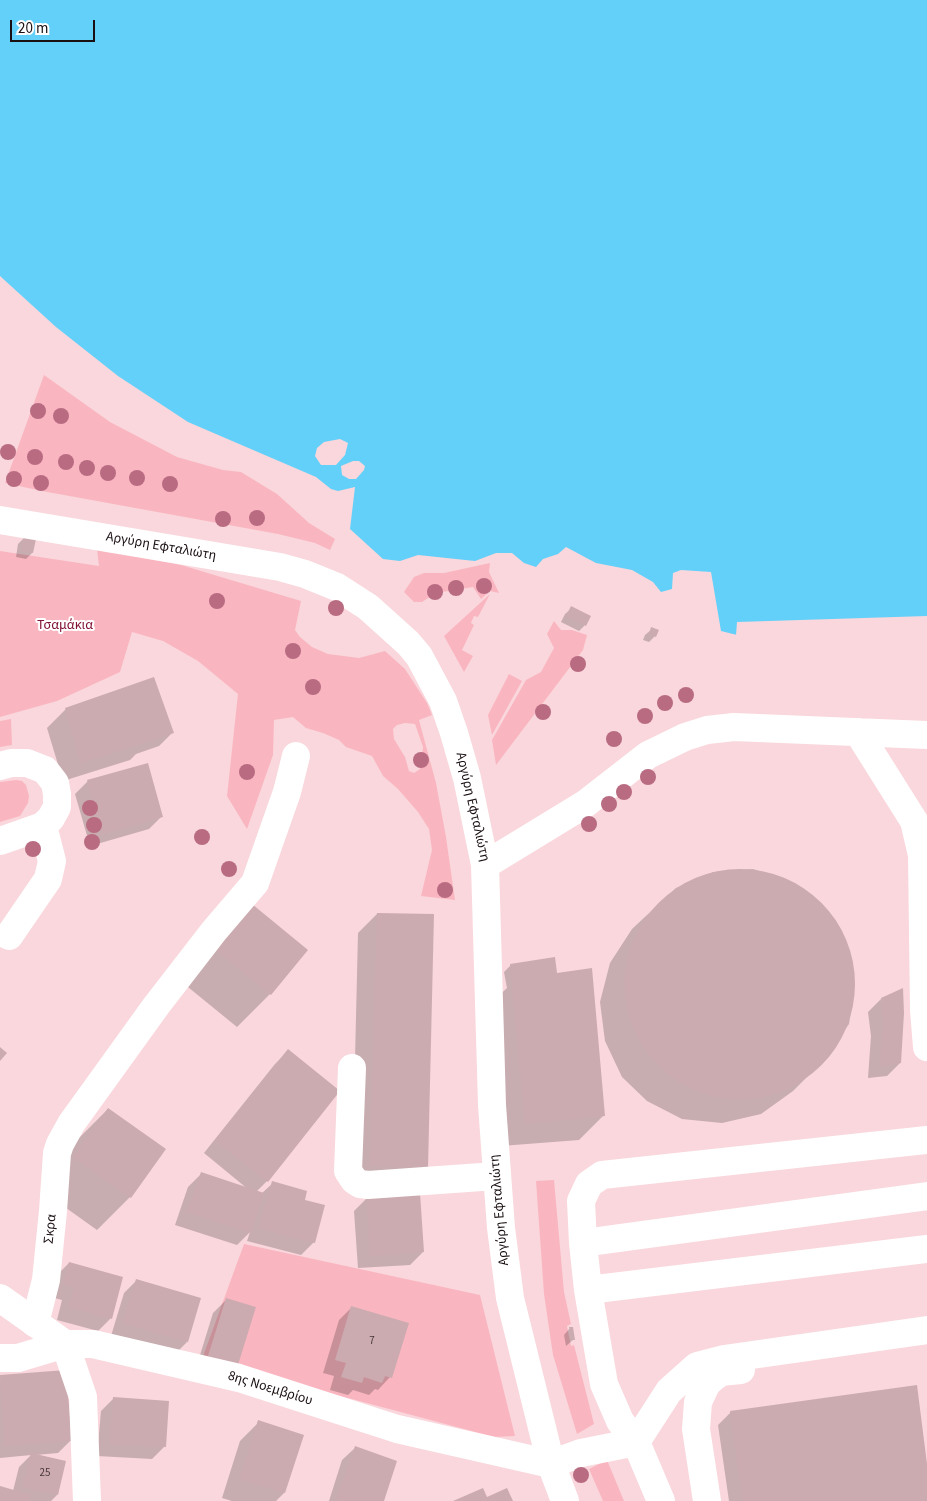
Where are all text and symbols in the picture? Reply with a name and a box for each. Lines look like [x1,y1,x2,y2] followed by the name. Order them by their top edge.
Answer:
[12,10,98,42] scale bar
[18,18,48,39] text: 20 m
[105,529,217,565] street label: Αργύρη Εφταλιώτη
[37,618,93,634] park label: Τσαμάκια
[451,751,493,863] street label: Αργύρη Εφταλιώτη
[487,1154,513,1266] street label: Αργύρη Εφταλιώτη
[41,1213,61,1245] street label: Σκρα
[369,1335,375,1349] house number: 7
[226,1368,314,1410] street label: 8ης Νοεμβρίου
[40,1467,50,1481] house number: 25

